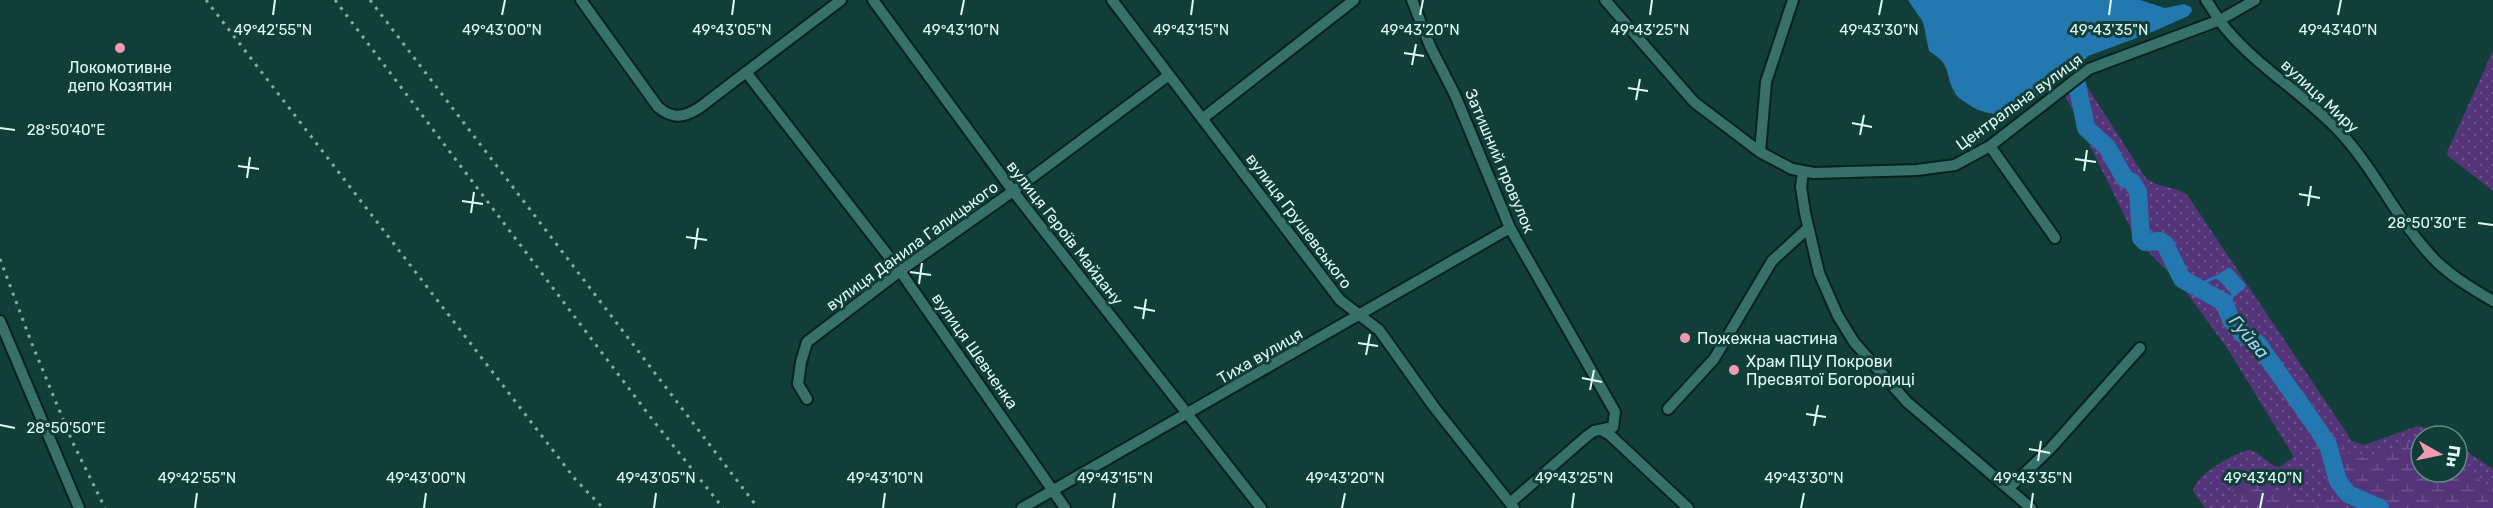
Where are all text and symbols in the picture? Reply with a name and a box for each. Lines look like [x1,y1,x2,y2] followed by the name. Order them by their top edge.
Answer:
[234,21,312,39] text: 49°42'55"N
[462,21,542,39] text: 49°43'00"N
[692,21,772,39] text: 49°43'05"N
[923,21,999,39] text: 49°43'10"N
[1153,21,1229,39] text: 49°43'15"N
[1380,21,1460,39] text: 49°43'20"N
[1611,21,1689,39] text: 49°43'25"N
[1839,21,1919,39] text: 49°43'30"N
[2070,21,2148,39] text: 49°43'35"N
[2299,21,2377,39] text: 49°43'40"N
[113,41,127,55] marker: Локомотивне депо Козятин
[1952,50,2086,154] street label: Центральна вулиця
[2277,55,2363,137] street label: вулиця Миру
[68,58,172,95] place label: Локомотивне депо Козятин
[1461,86,1539,236] street label: Затишний провулок
[27,121,105,139] text: 28°50'40"E
[1242,150,1356,292] street label: вулиця Грушевського
[1003,157,1127,309] street label: вулиця Героїв Майдану
[822,177,1002,315] street label: вулиця Данила Галицького
[2387,214,2467,232] text: 28°50'30"E
[928,289,1022,413] street label: вулиця Шевченка
[2225,311,2274,364] water label: Гуйва
[1214,324,1306,388] street label: Тиха вулиця
[1697,329,1838,348] place label: Пожежна частина
[1678,331,1692,345] marker: Пожежна частина
[1746,352,1915,389] place label: Храм ПЦУ Покрови Пресвятої Богородиці
[1727,363,1741,377] marker: Храм ПЦУ Покрови Пресвятої Богородиці
[26,419,106,437] text: 28°50'50"E
[2409,424,2469,484] north arrow
[2442,444,2464,469] text: Пн
[158,469,236,487] text: 49°42'55"N
[386,469,466,487] text: 49°43'00"N
[616,469,696,487] text: 49°43'05"N
[847,469,923,487] text: 49°43'10"N
[1077,469,1153,487] text: 49°43'15"N
[1305,469,1385,487] text: 49°43'20"N
[1535,469,1613,487] text: 49°43'25"N
[1764,469,1844,487] text: 49°43'30"N
[1994,469,2072,487] text: 49°43'35"N
[2224,469,2302,487] text: 49°43'40"N

